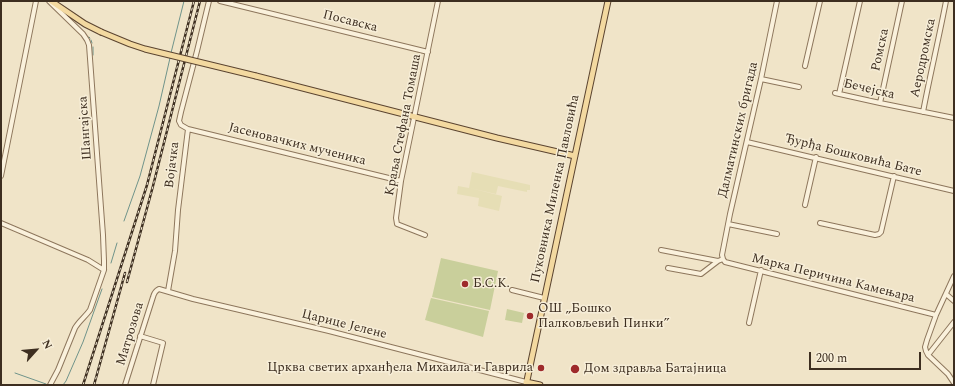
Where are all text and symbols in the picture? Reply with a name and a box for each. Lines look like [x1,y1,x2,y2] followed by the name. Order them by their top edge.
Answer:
[321,8,379,36] street label: Посавска
[908,17,940,99] street label: Аеродромска
[869,27,893,73] street label: Ромска
[383,53,425,197] street label: Краља Стефана Томаша
[716,61,762,199] street label: Далматинских бригада
[842,77,896,103] street label: Бечејска
[528,93,584,285] street label: Пуковника Миленка Павловића
[76,96,96,160] street label: Шангајска
[227,120,367,170] street label: Јасеновачких мученика
[783,131,923,181] street label: Ђурђа Бошковића Бате
[162,141,184,189] street label: Војачка
[750,251,916,307] street label: Марка Перичина Камењара
[473,276,510,292] place label: Б.С.К.
[460,279,470,289] marker: Б.С.К.
[114,300,148,368] street label: Матрозова
[538,301,670,332] place label: ОШ „Бошко Палковљевић Пинки”
[300,307,388,343] street label: Царице Јелене
[525,311,535,321] marker: ОШ „Бошко Палковљевић Пинки”
[16,330,56,370] north arrow
[38,336,57,352] text: N
[811,344,923,370] scale bar
[816,349,847,368] text: 200 m
[267,360,533,376] place label: Црква светих арханђела Михаила и Гаврила
[584,361,727,377] place label: Дом здравља Батајница
[536,363,546,373] marker: Црква светих арханђела Михаила и Гаврила
[569,363,581,375] marker: Дом здравља Батајница

